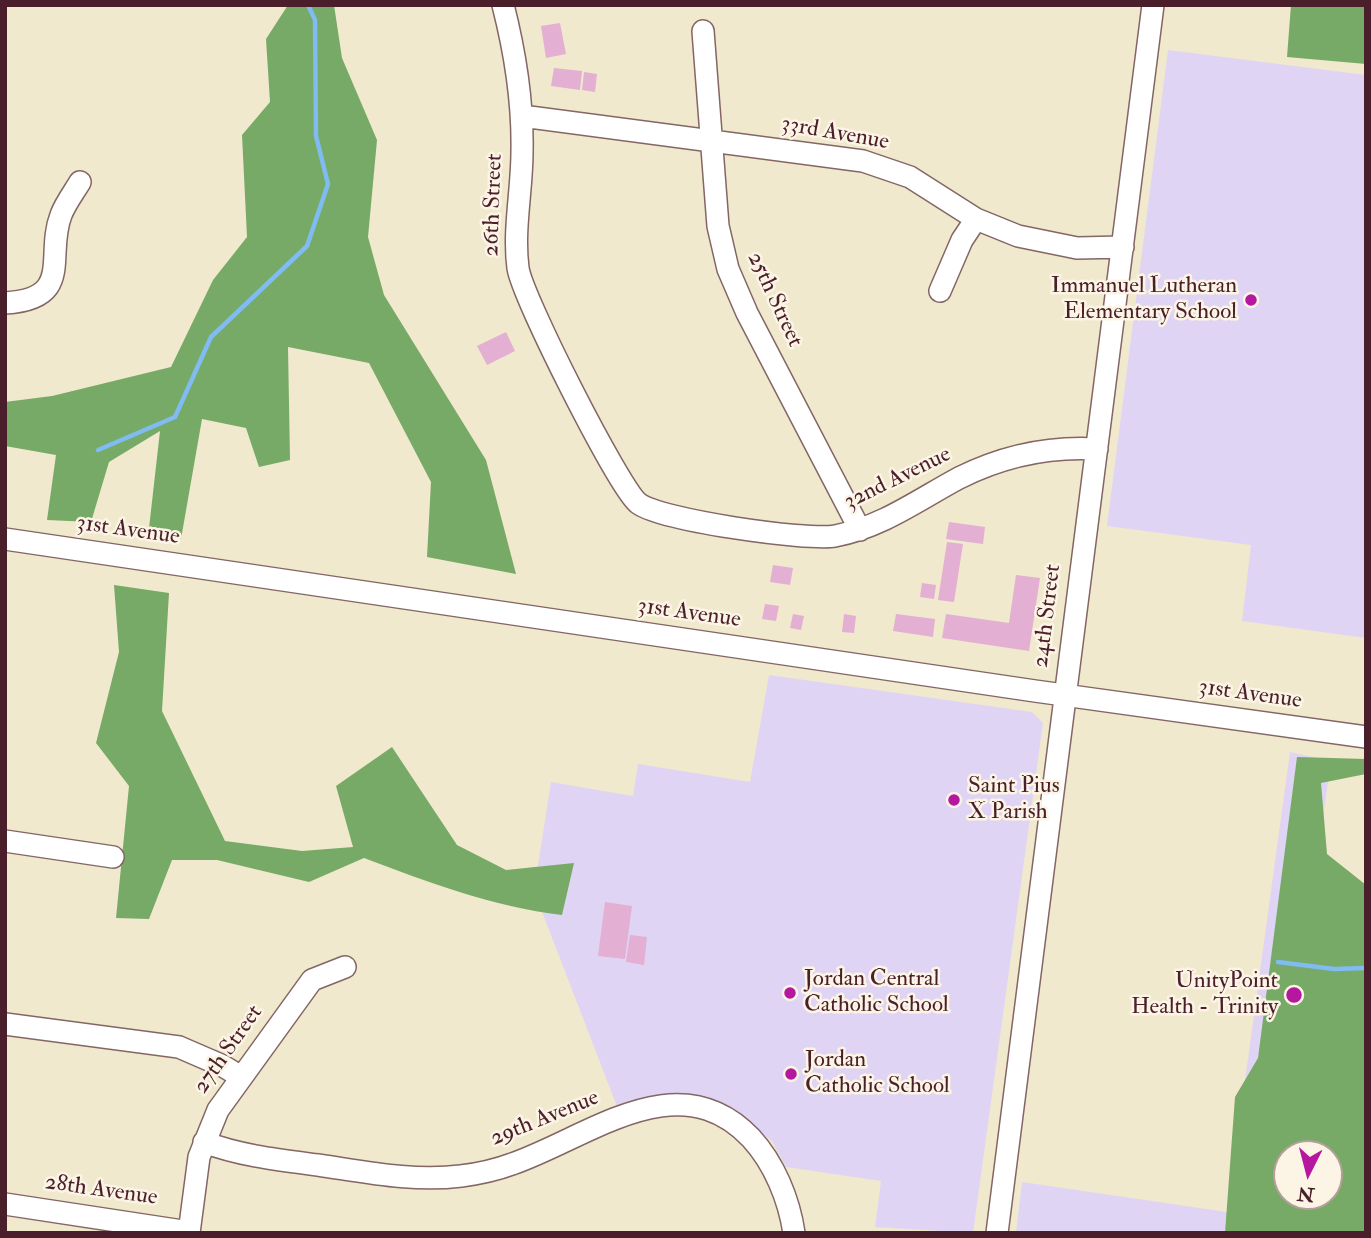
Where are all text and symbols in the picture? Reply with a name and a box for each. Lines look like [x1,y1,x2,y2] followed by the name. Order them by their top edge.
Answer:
[779,111,891,157] street label: 33rd Avenue
[478,153,510,257] street label: 26th Street
[740,248,808,352] street label: 25th Street
[1051,273,1237,327] place label: Immanuel Lutheran Elementary School
[1243,292,1259,308] marker: Immanuel Lutheran Elementary School
[840,441,956,517] street label: 32nd Avenue
[75,510,181,552] street label: 31st Avenue
[1028,563,1068,669] street label: 24th Street
[636,593,742,635] street label: 31st Avenue
[1197,674,1303,716] street label: 31st Avenue
[968,773,1060,827] place label: Saint Pius X Parish
[946,792,962,808] marker: Saint Pius X Parish
[804,966,949,1020] place label: Jordan Central Catholic School
[1131,968,1278,1022] place label: UnityPoint Health - Trinity
[782,985,798,1001] marker: Jordan Central Catholic School
[1284,985,1304,1005] marker: UnityPoint Health - Trinity
[188,1000,270,1100] street label: 27th Street
[805,1047,950,1101] place label: Jordan Catholic School
[783,1066,799,1082] marker: Jordan Catholic School
[487,1085,603,1153] street label: 29th Avenue
[1273,1140,1343,1210] north arrow
[43,1169,159,1213] street label: 28th Avenue
[1296,1181,1316,1207] text: N

